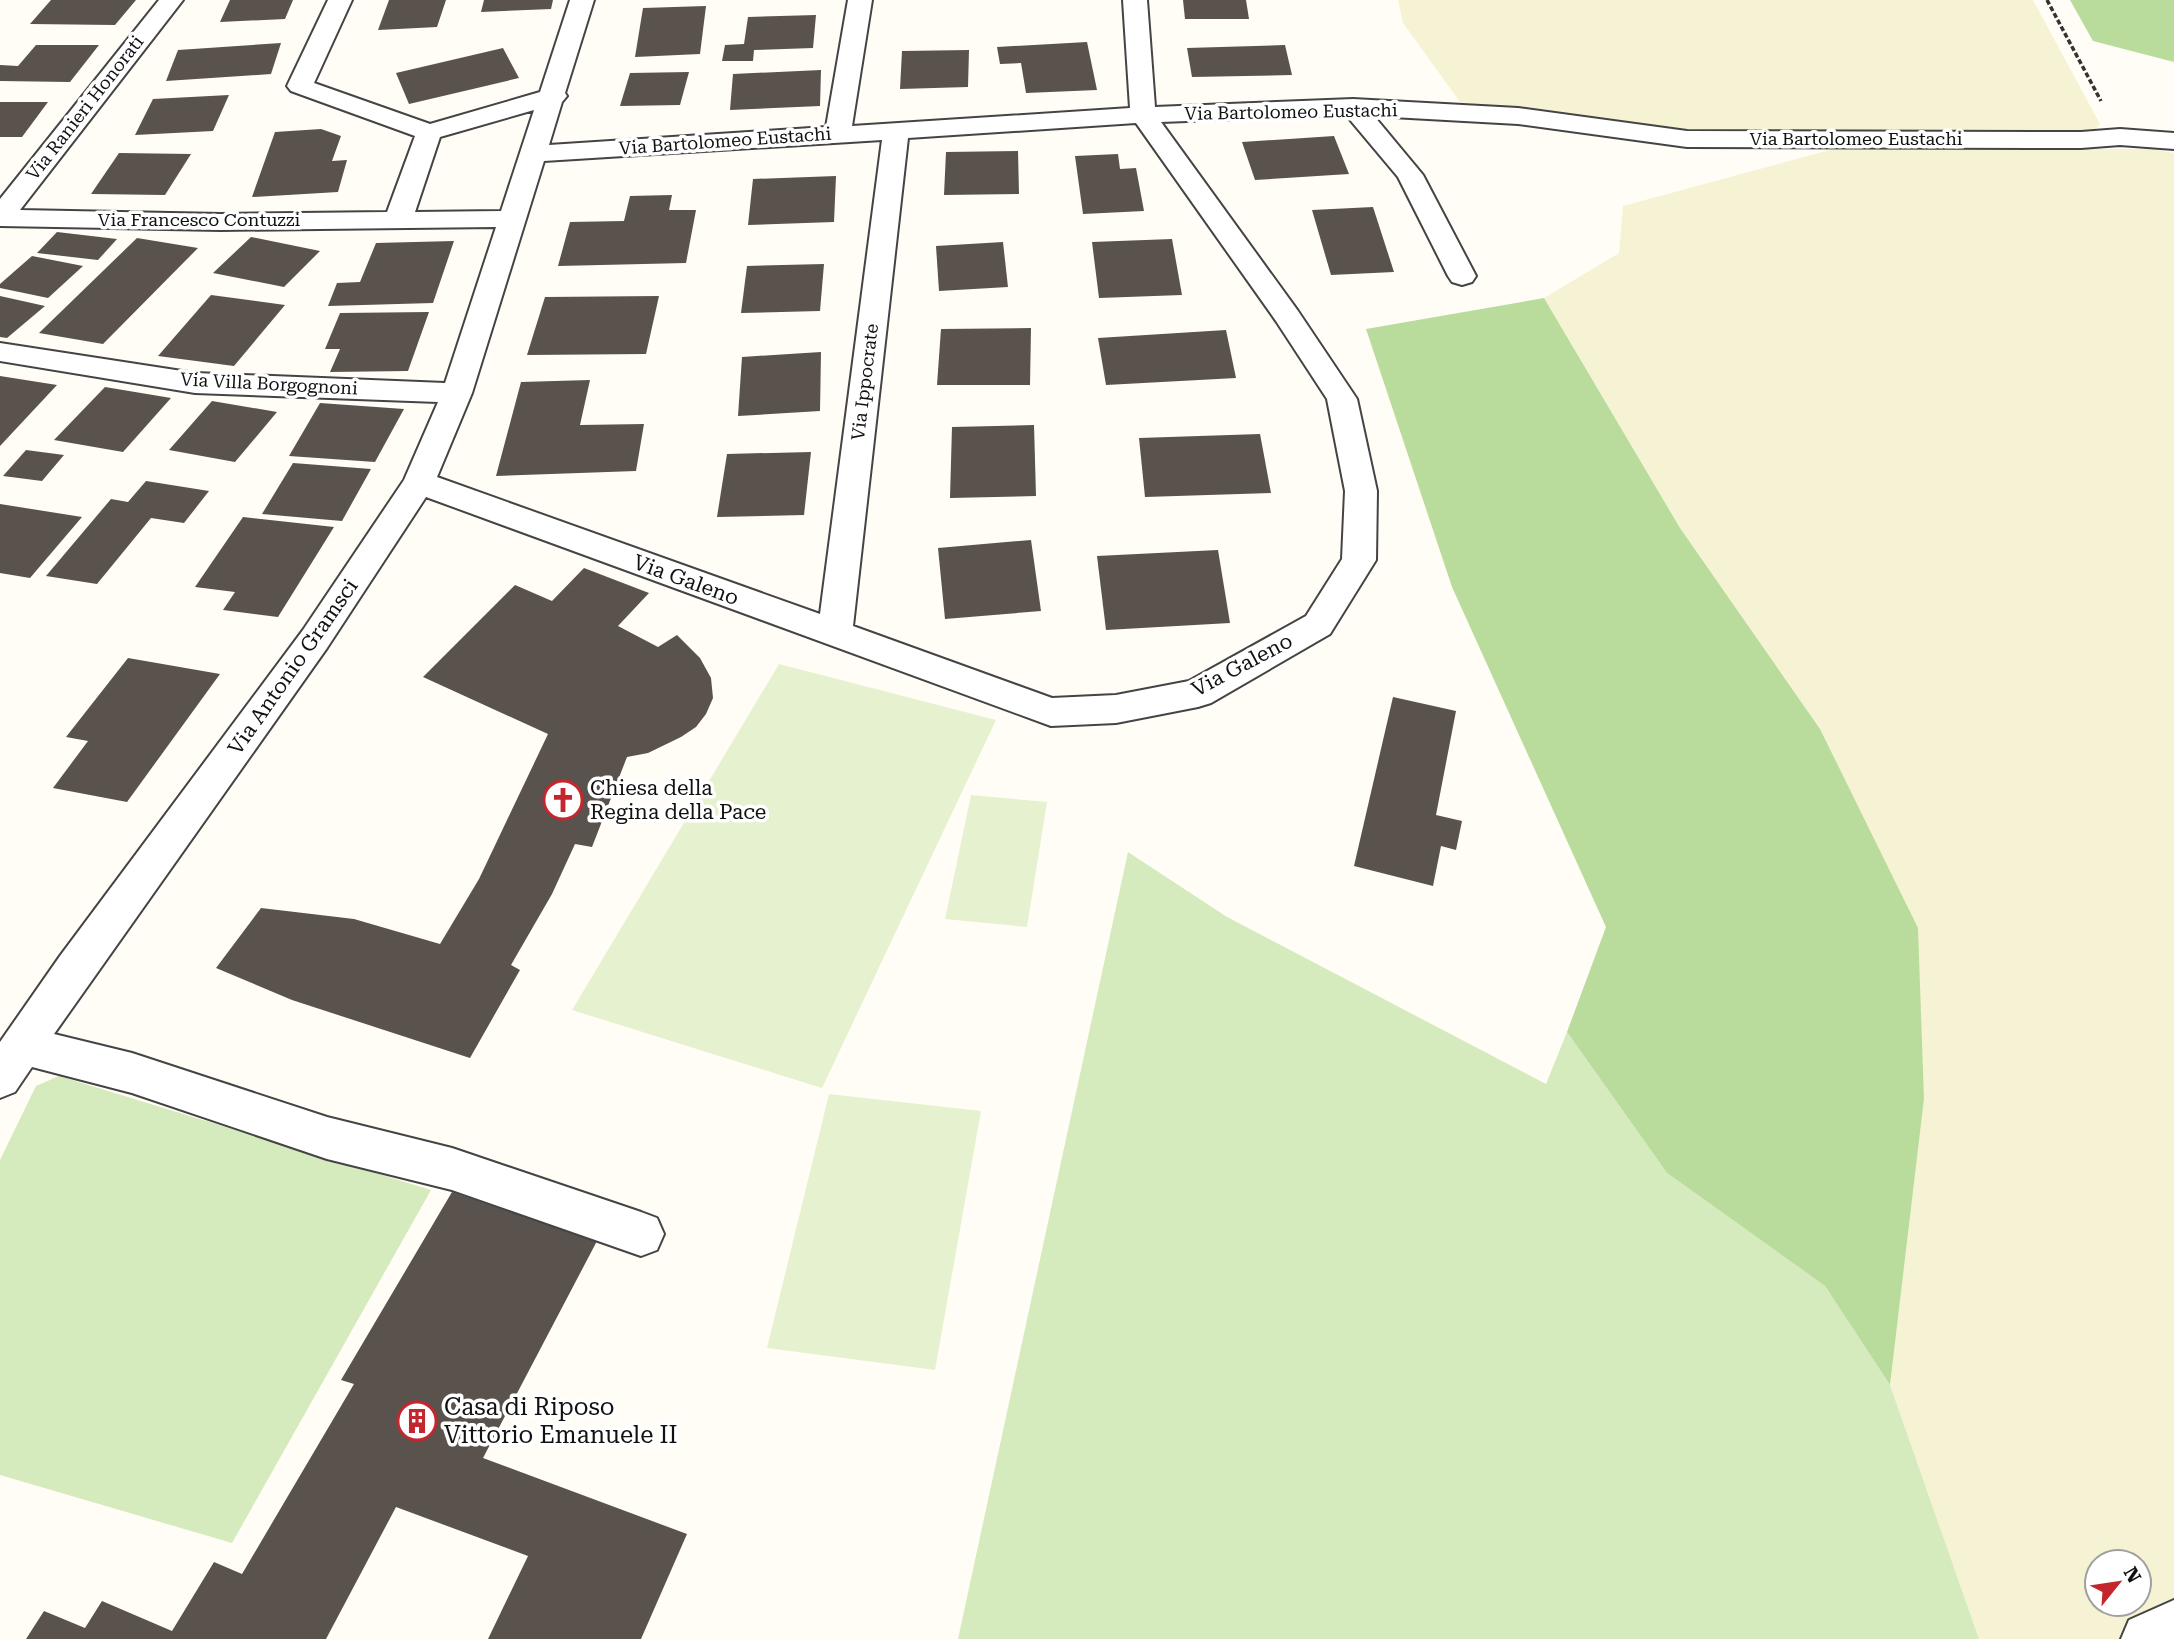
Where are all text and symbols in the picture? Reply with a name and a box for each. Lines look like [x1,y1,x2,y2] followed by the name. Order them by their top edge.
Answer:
[22,31,148,184] street label: Via Ranieri Honorati
[1184,99,1398,124] street label: Via Bartolomeo Eustachi
[618,123,832,158] street label: Via Bartolomeo Eustachi
[1749,128,1963,149] street label: Via Bartolomeo Eustachi
[98,209,300,230] street label: Via Francesco Contuzzi
[847,322,882,441] street label: Via Ippocrate
[180,368,359,399] street label: Via Villa Borgognoni
[630,550,742,610] street label: Via Galeno
[223,574,363,759] street label: Via Antonio Gramsci
[1188,628,1296,702] street label: Via Galeno
[590,776,766,824] place label: Chiesa della Regina della Pace
[542,779,584,821] church icon: Chiesa della Regina della Pace
[444,1393,678,1449] place label: Casa di Riposo Vittorio Emanuele II
[396,1400,438,1442] building icon: Casa di Riposo Vittorio Emanuele II
[2083,1548,2153,1618] north arrow
[2119,1563,2146,1587] text: N

